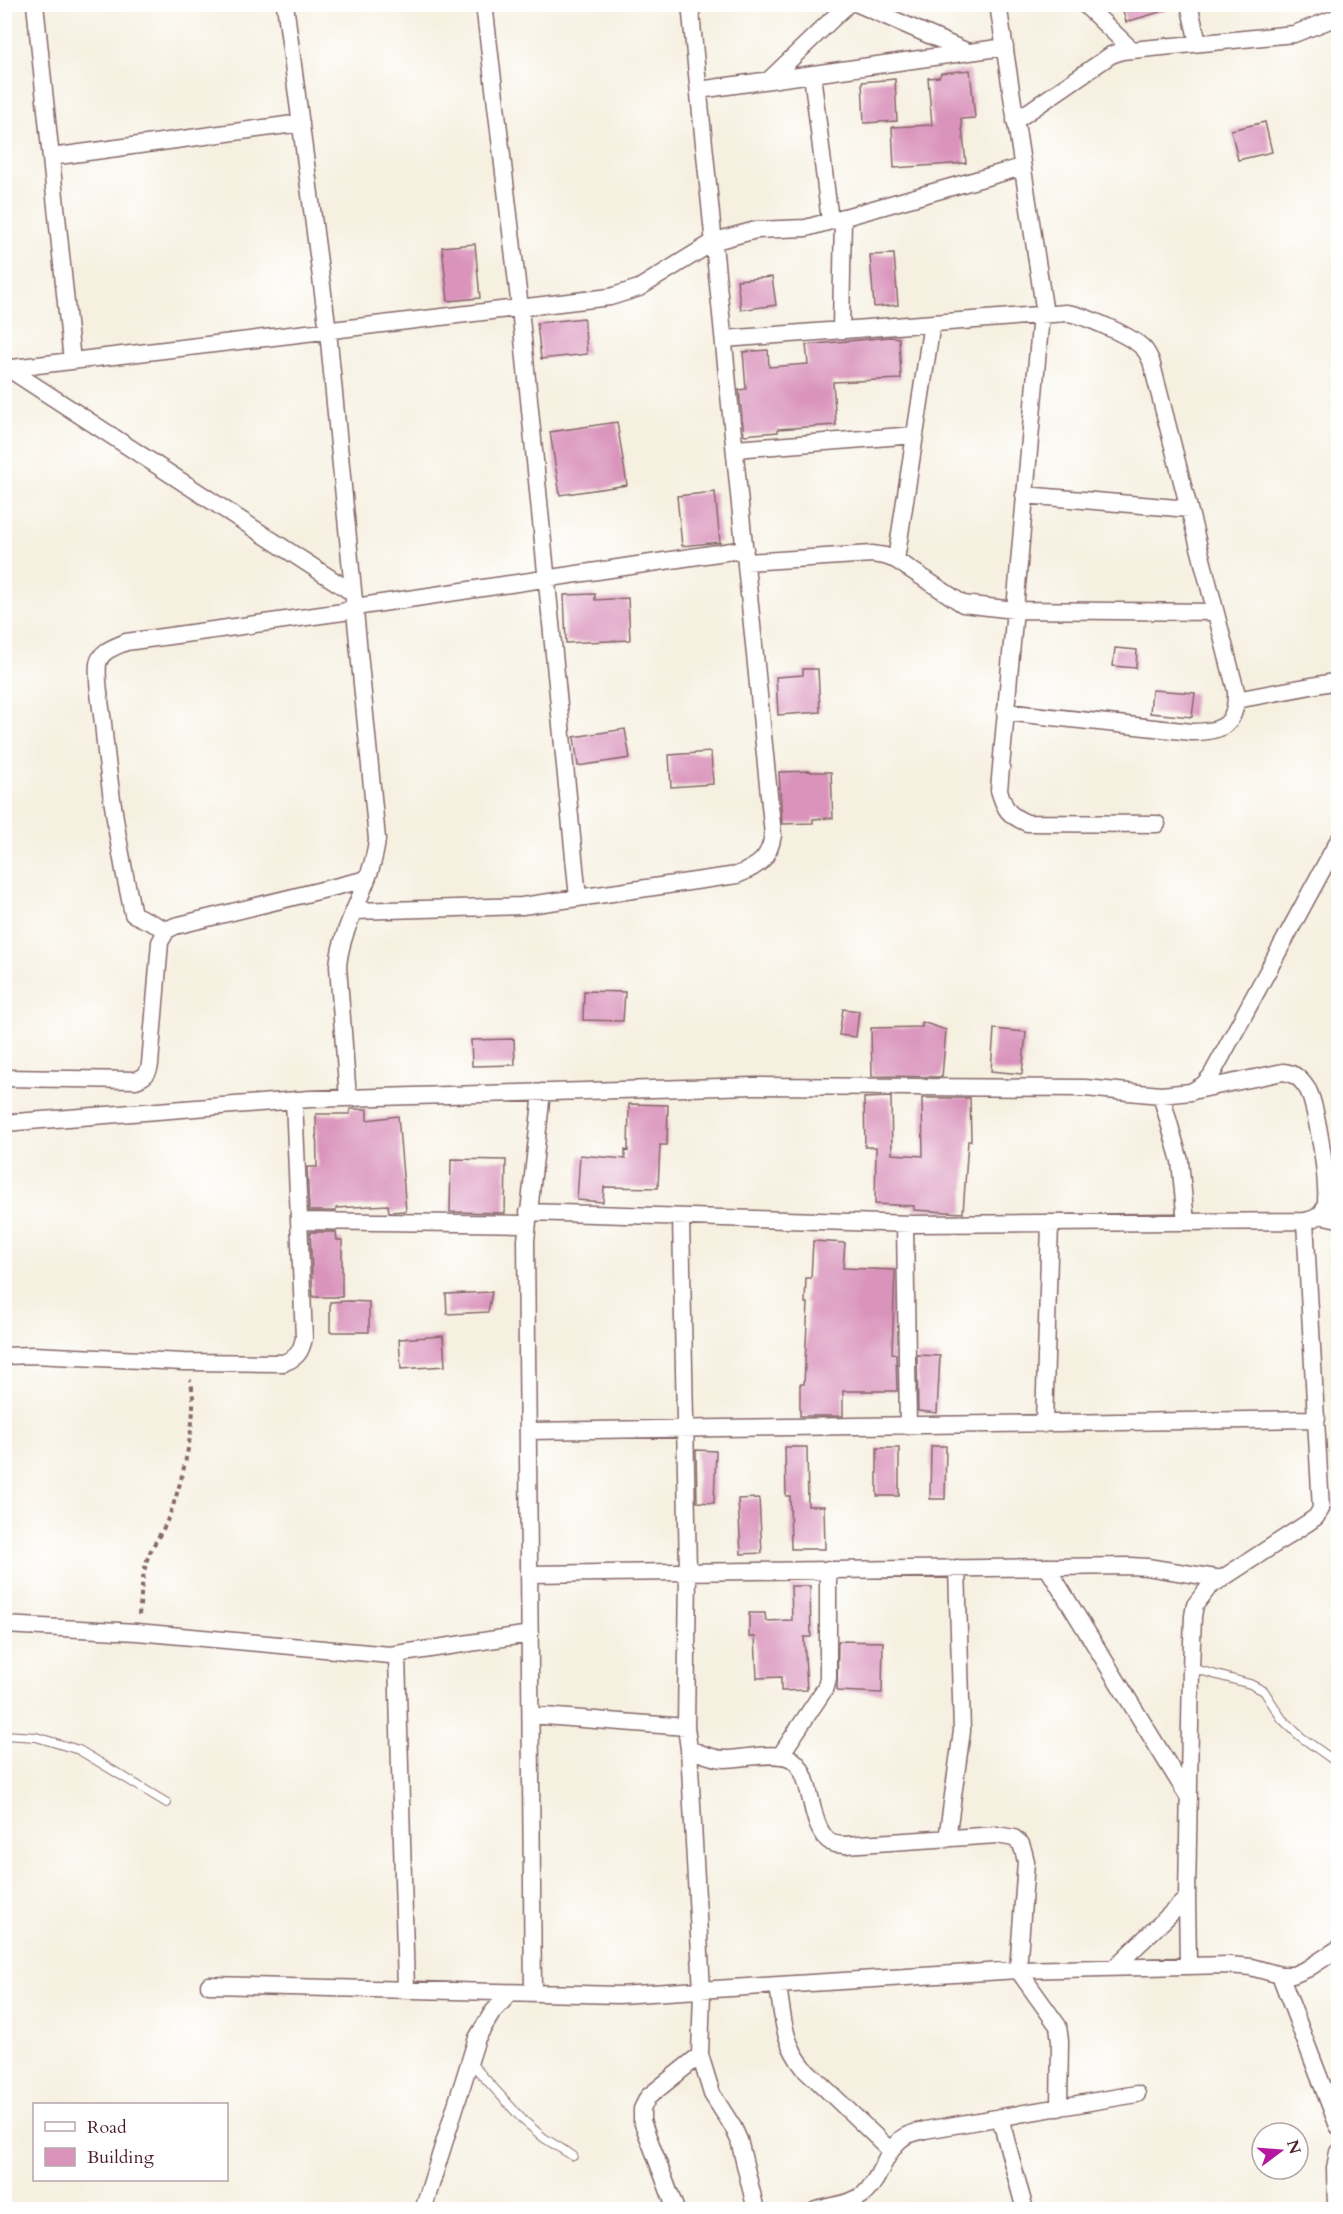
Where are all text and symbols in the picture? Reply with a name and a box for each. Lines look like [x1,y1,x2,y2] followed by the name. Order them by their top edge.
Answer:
[33,2103,228,2181] legend
[87,2115,127,2140] text: Road
[1250,2121,1310,2181] north arrow
[1281,2137,1306,2157] text: N
[87,2145,155,2170] text: Building

